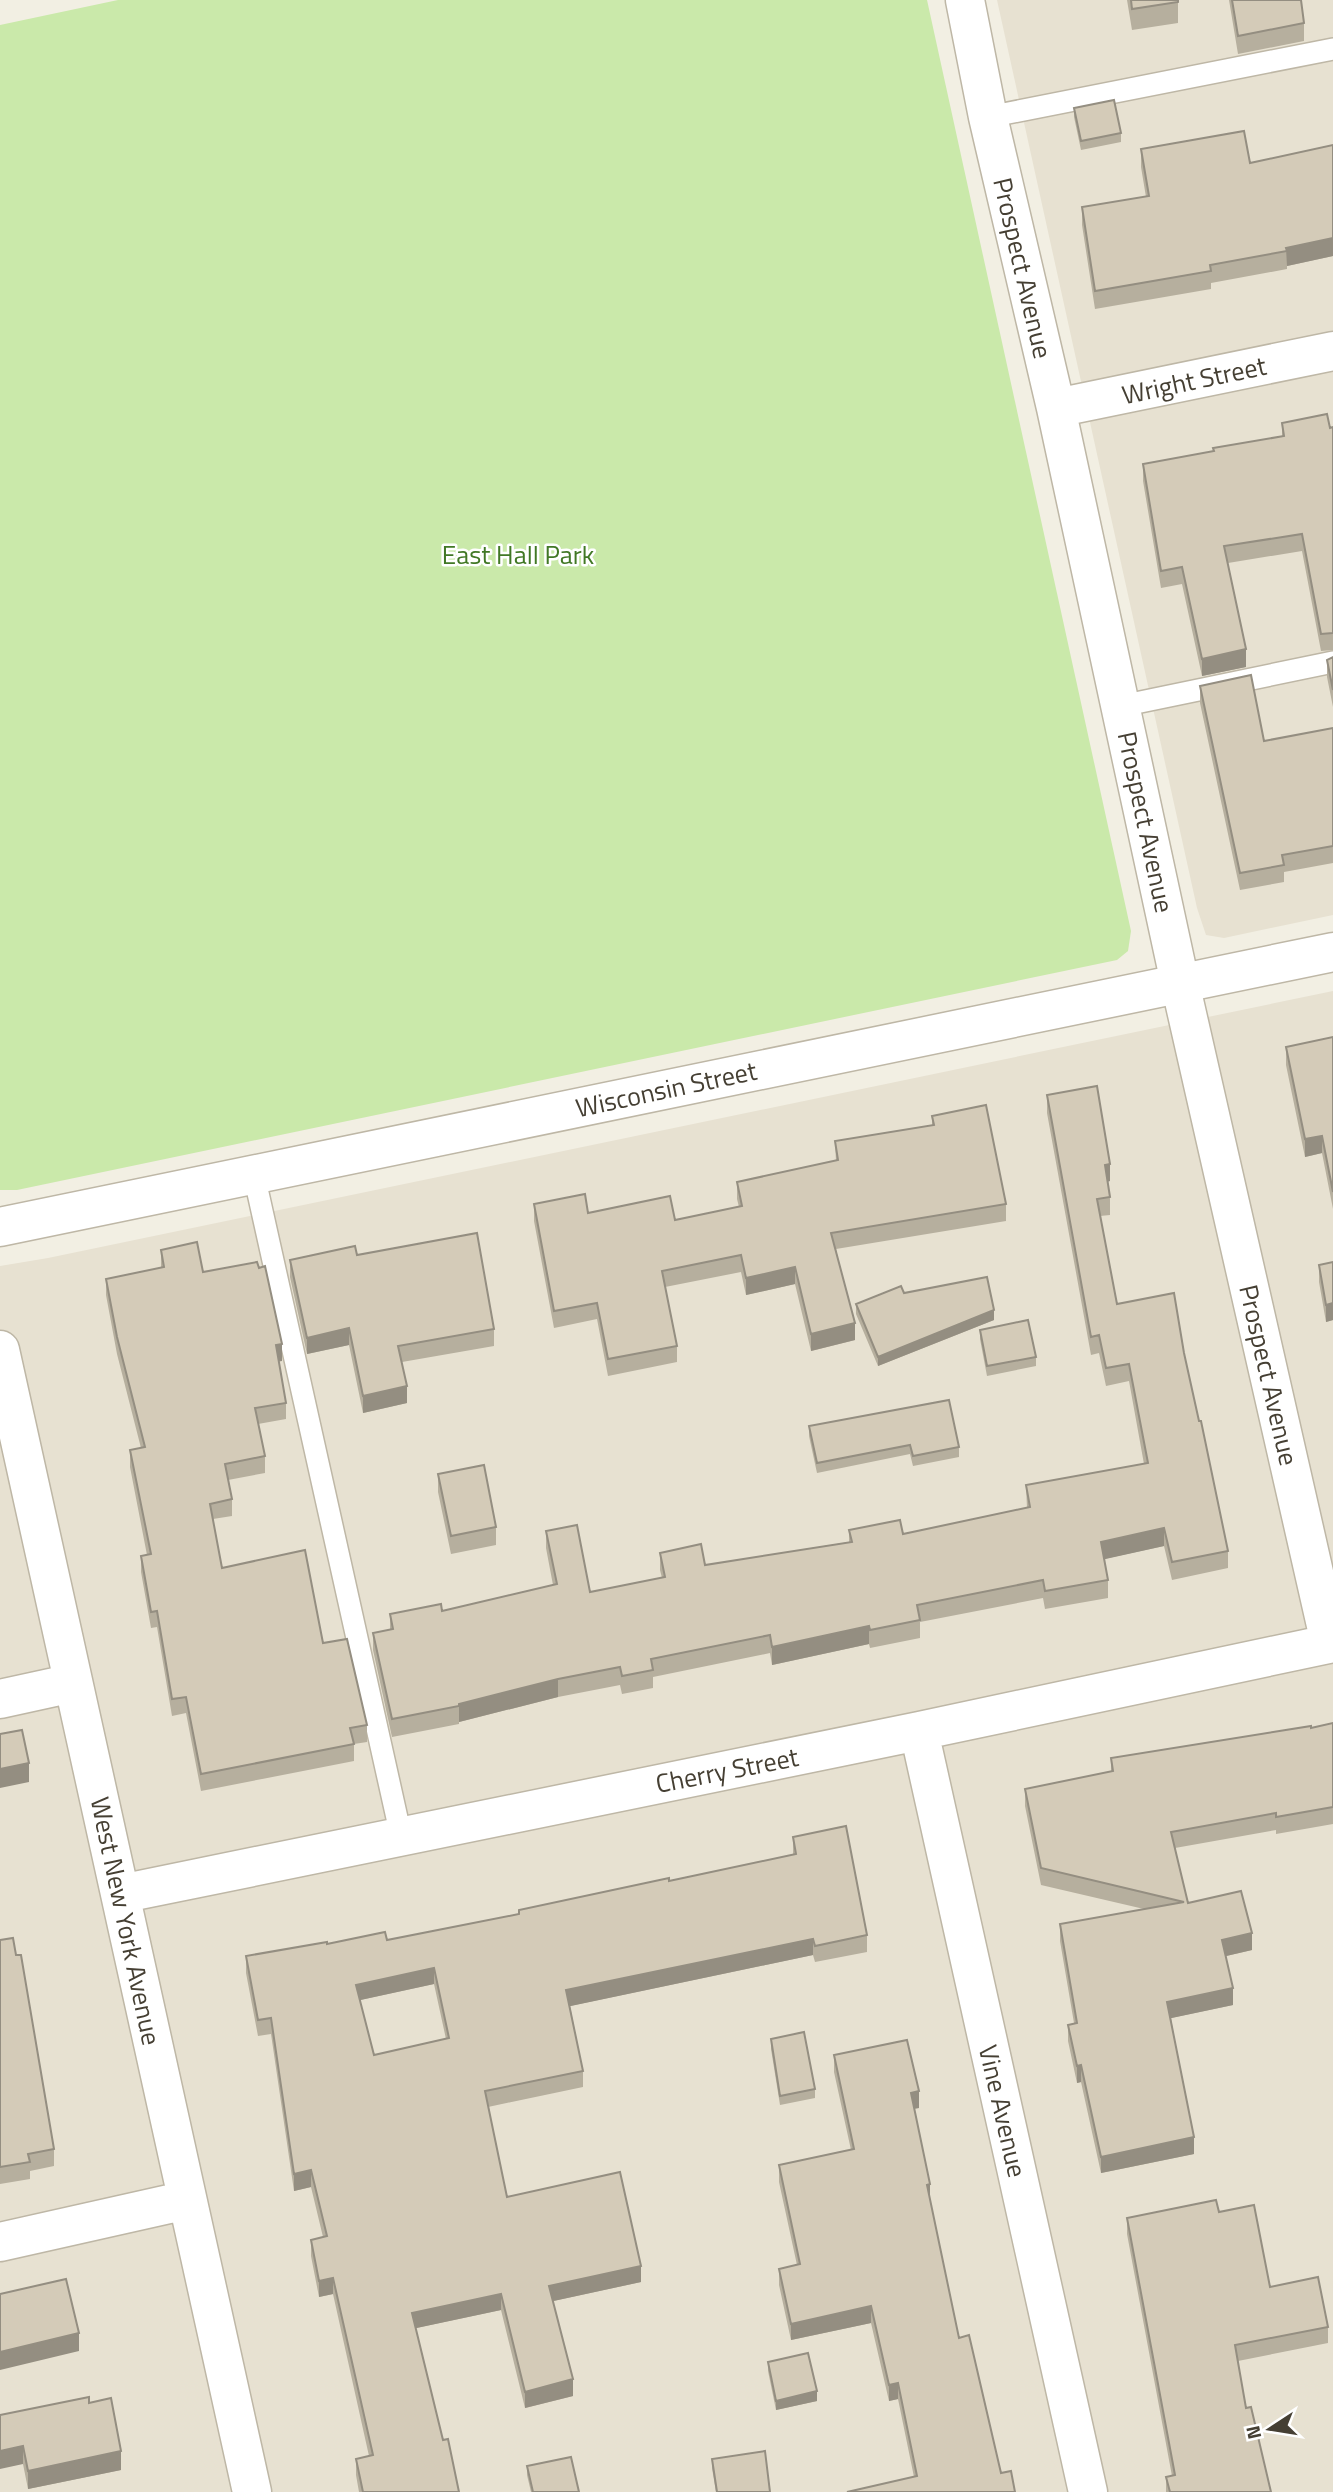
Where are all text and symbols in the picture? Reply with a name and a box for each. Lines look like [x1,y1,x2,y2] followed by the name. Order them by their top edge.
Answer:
[983,174,1063,362] street label: Prospect Avenue
[1118,346,1270,414] street label: Wright Street
[442,535,594,574] park label: East Hall Park
[1108,728,1184,916] street label: Prospect Avenue
[572,1051,760,1127] street label: Wisconsin Street
[1229,1281,1309,1469] street label: Prospect Avenue
[652,1737,802,1803] street label: Cherry Street
[81,1793,171,2049] street label: West New York Avenue
[969,2041,1037,2181] street label: Vine Avenue
[1235,2394,1305,2464] north arrow
[1237,2423,1268,2442] text: N

